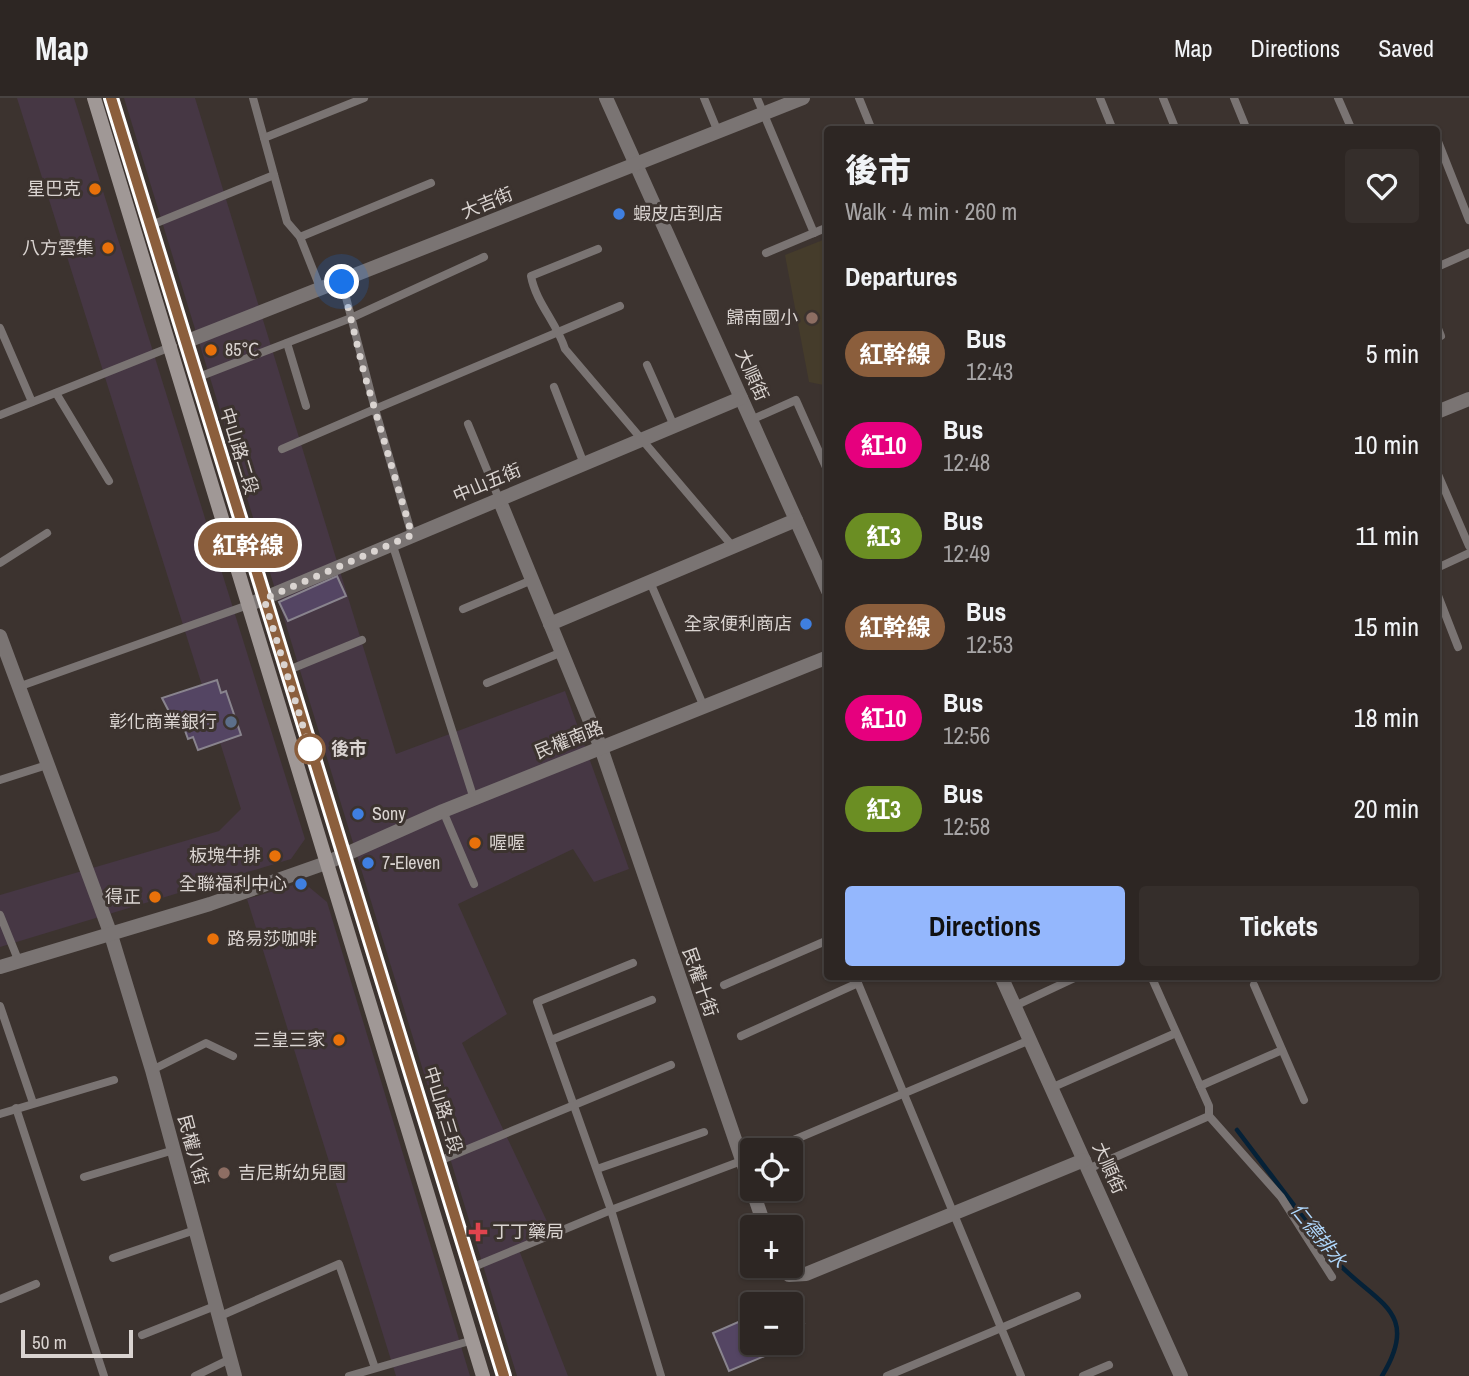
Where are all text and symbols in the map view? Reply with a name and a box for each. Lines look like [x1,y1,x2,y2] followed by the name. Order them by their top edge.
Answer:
[35,26,89,70] text: Map
[1174,32,1212,64] text: Map
[1250,32,1340,64] text: Directions
[1378,32,1434,64] text: Saved
[845,148,911,192] text: 後市
[1345,149,1419,223] button: heart
[27,176,81,201] place label: 星巴克
[87,181,103,197] marker: 星巴克
[457,181,517,224] street label: 大吉街
[845,196,1017,227] text: Walk · 4 min · 260 m
[633,201,723,226] place label: 蝦皮店到店
[611,206,627,222] marker: 蝦皮店到店
[22,235,94,260] place label: 八方雲集
[100,240,116,256] marker: 八方雲集
[845,259,958,294] text: Departures
[324,264,359,299] your location
[726,305,798,330] place label: 歸南國小
[804,310,820,326] marker: 歸南國小
[966,321,1006,356] text: Bus
[1366,336,1419,371] text: 5 min
[225,337,259,362] place label: 85℃
[859,338,931,370] text: 紅幹線
[203,342,219,358] marker: 85℃
[730,345,775,405] street label: 大順街
[966,356,1013,387] text: 12:43
[214,404,265,498] street label: 中山路二段
[943,412,983,447] text: Bus
[1354,427,1419,462] text: 10 min
[861,429,906,461] text: 紅10
[943,447,990,478] text: 12:48
[449,457,525,508] street label: 中山五街
[943,503,983,538] text: Bus
[1355,518,1419,553] text: 11 min
[866,520,901,552] text: 紅3
[208,522,288,568] line badge: 紅幹線
[212,529,284,561] text: 紅幹線
[943,538,990,569] text: 12:49
[966,594,1006,629] text: Bus
[1354,609,1419,644] text: 15 min
[684,611,792,636] place label: 全家便利商店
[859,611,931,643] text: 紅幹線
[798,616,814,632] marker: 全家便利商店
[966,629,1013,660] text: 12:53
[943,685,983,720] text: Bus
[1354,700,1419,735] text: 18 min
[861,702,906,734] text: 紅10
[109,709,217,734] place label: 彰化商業銀行
[223,714,239,730] marker: 彰化商業銀行
[531,714,607,765] street label: 民權南路
[943,720,990,751] text: 12:56
[295,734,325,764] marker: 後市
[331,736,367,761] place label: 後市
[943,776,983,811] text: Bus
[1354,791,1419,826] text: 20 min
[866,793,901,825] text: 紅3
[372,801,406,826] place label: Sony
[350,806,366,822] marker: Sony
[943,811,990,842] text: 12:58
[489,830,525,855] place label: 喔喔
[467,835,483,851] marker: 喔喔
[189,843,261,868] place label: 板塊牛排
[267,848,283,864] marker: 板塊牛排
[382,850,440,875] place label: 7-Eleven
[360,855,376,871] marker: 7-Eleven
[179,871,287,896] place label: 全聯福利中心
[293,876,309,892] marker: 全聯福利中心
[105,884,141,909] place label: 得正
[845,886,1125,966] button: Directions
[1139,886,1419,966] button: Tickets
[147,889,163,905] marker: 得正
[227,926,317,951] place label: 路易莎咖啡
[205,931,221,947] marker: 路易莎咖啡
[677,944,724,1020] street label: 民權十街
[253,1027,325,1052] place label: 三皇三家
[331,1032,347,1048] marker: 三皇三家
[418,1063,469,1157] street label: 中山路三段
[172,1112,215,1188] street label: 民權八街
[740,1138,803,1355] map controls
[740,1138,803,1201] button: locate
[1087,1138,1132,1198] street label: 大順街
[238,1160,346,1185] place label: 吉尼斯幼兒園
[216,1165,232,1181] marker: 吉尼斯幼兒園
[1285,1197,1354,1273] water label: 仁德排水
[740,1215,803,1278] button: +
[492,1219,564,1244] place label: 丁丁藥局
[470,1224,486,1240] marker: 丁丁藥局
[740,1292,803,1355] button: −
[21,1327,133,1359] scale bar
[32,1329,67,1355] text: 50 m

